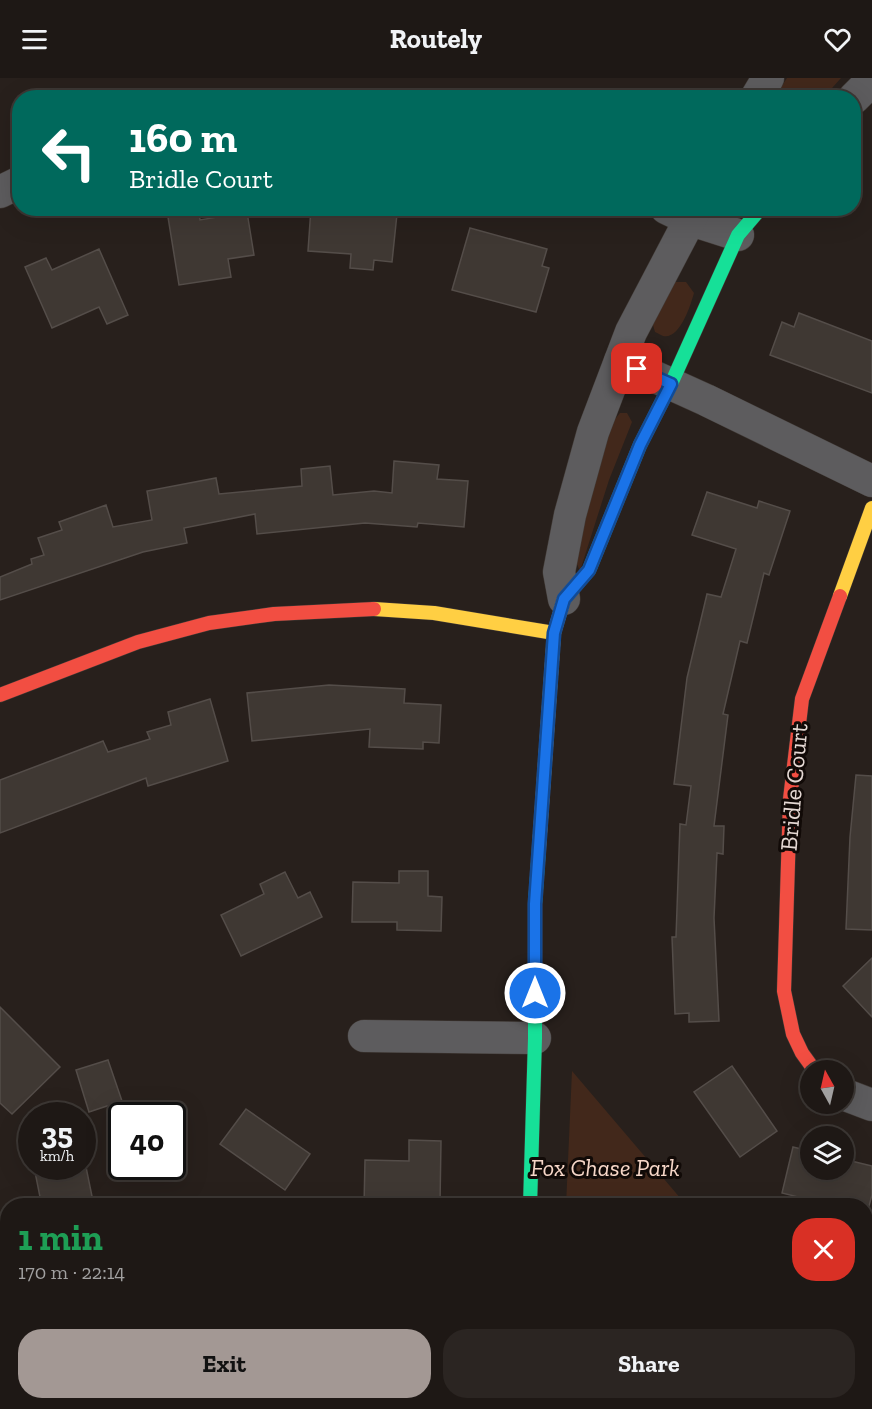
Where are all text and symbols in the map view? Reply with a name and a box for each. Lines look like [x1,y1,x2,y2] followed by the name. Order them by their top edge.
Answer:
[18,23,51,56] icon: menu
[390,23,482,55] text: Routely
[821,23,854,56] icon: heart
[129,112,237,163] text: 160 m
[30,114,108,192] icon: left
[129,163,273,195] text: Bridle Court
[611,343,662,394] pin
[620,352,653,385] icon: arrive
[773,722,814,852] street label: Bridle Court
[503,961,567,1025] position arrow
[800,1060,854,1114] north arrow
[800,1060,854,1180] map controls
[108,1102,186,1180] speed limit sign: 40
[41,1116,73,1152] text: 35
[800,1126,854,1180] button: layers
[40,1147,74,1165] text: km/h
[530,1153,680,1182] park label: Fox Chase Park
[18,1216,103,1259] text: 1 min
[792,1218,855,1281] button: close
[18,1260,125,1284] text: 170 m · 22:14
[18,1329,431,1398] button: Exit
[443,1329,855,1398] button: Share

